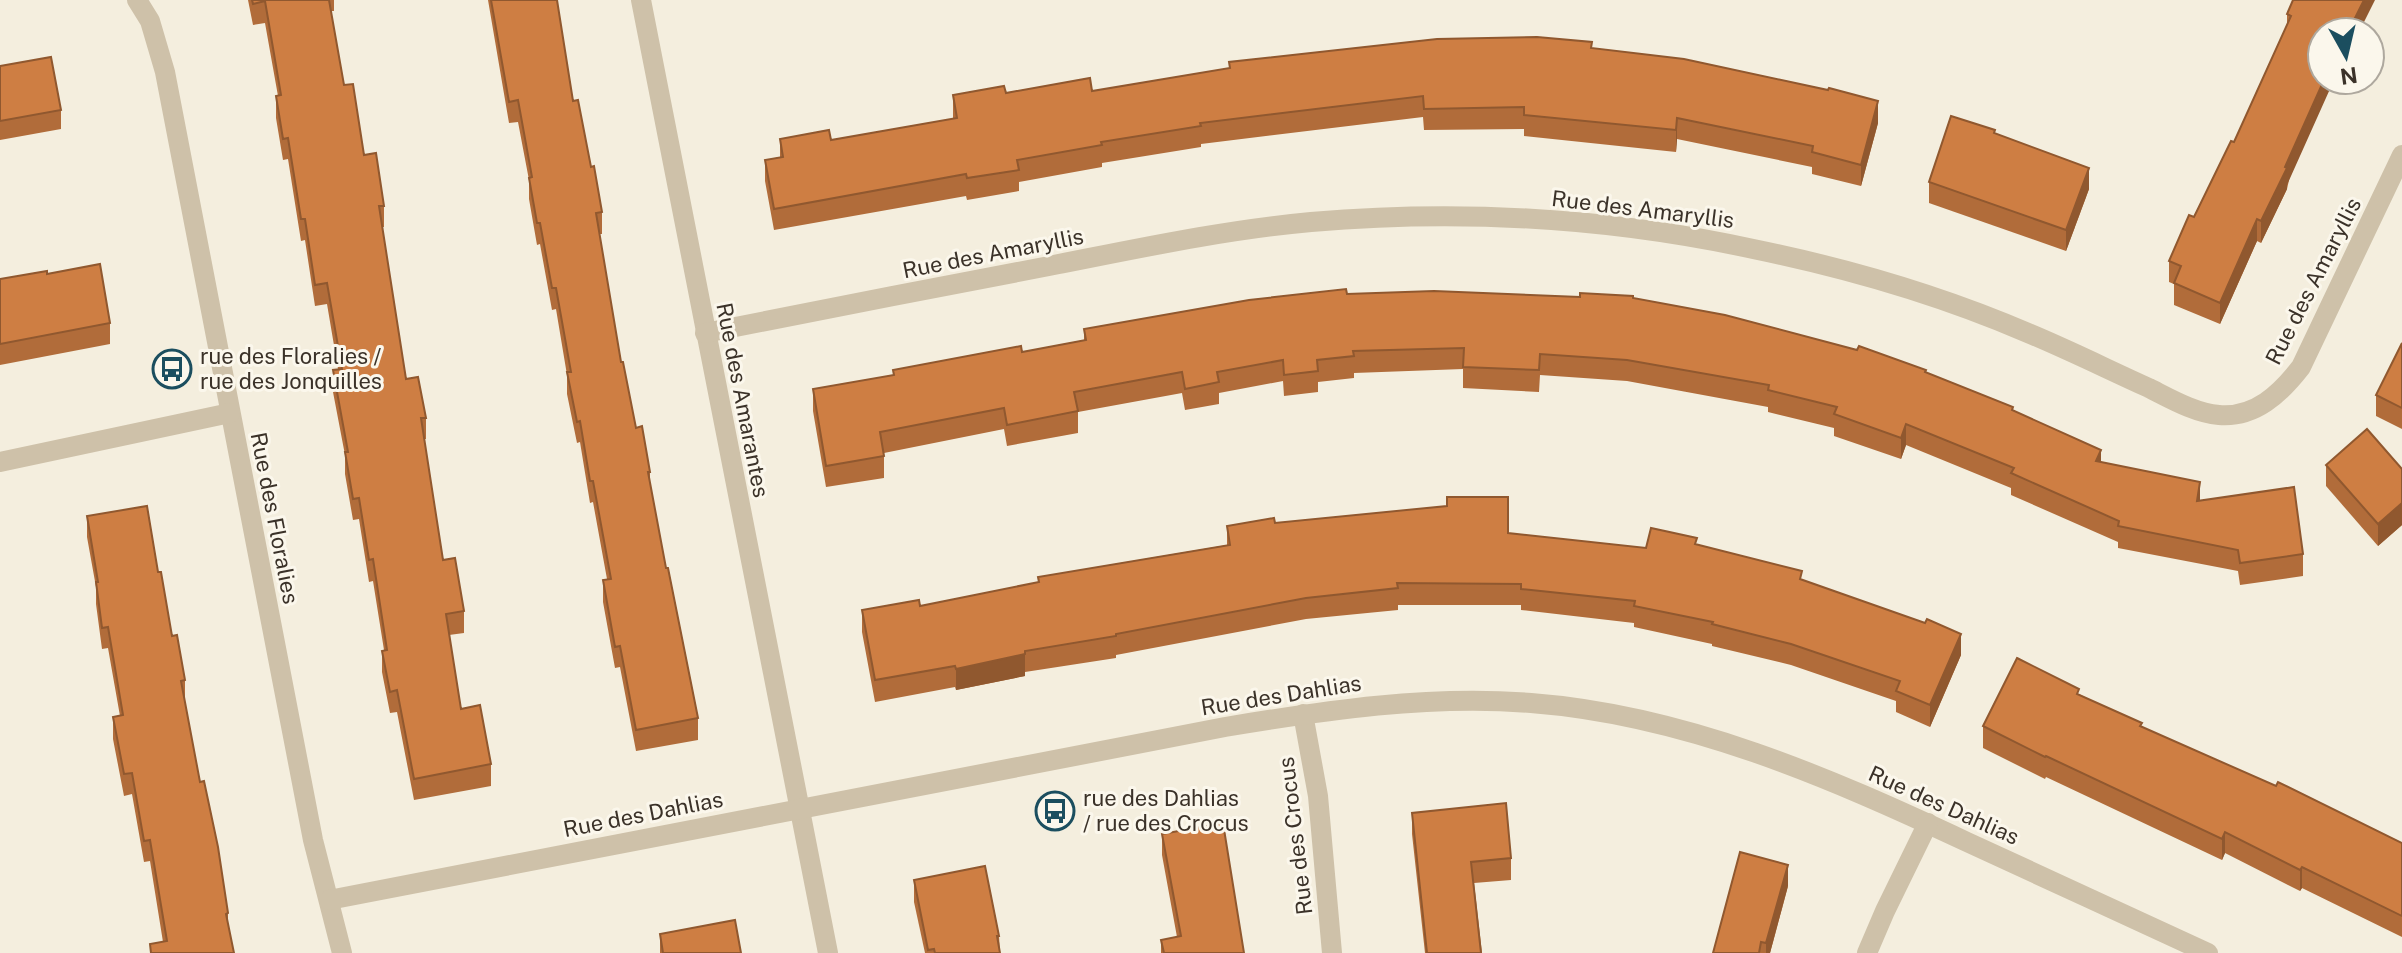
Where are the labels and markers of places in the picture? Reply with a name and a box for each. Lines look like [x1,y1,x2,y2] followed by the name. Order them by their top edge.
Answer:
[200,343,382,394] place label: rue des Floralies / rue des Jonquilles
[151,348,193,390] bus stop icon: rue des Floralies / rue des Jonquilles
[1083,785,1249,836] place label: rue des Dahlias / rue des Crocus
[1034,790,1076,832] bus stop icon: rue des Dahlias / rue des Crocus

